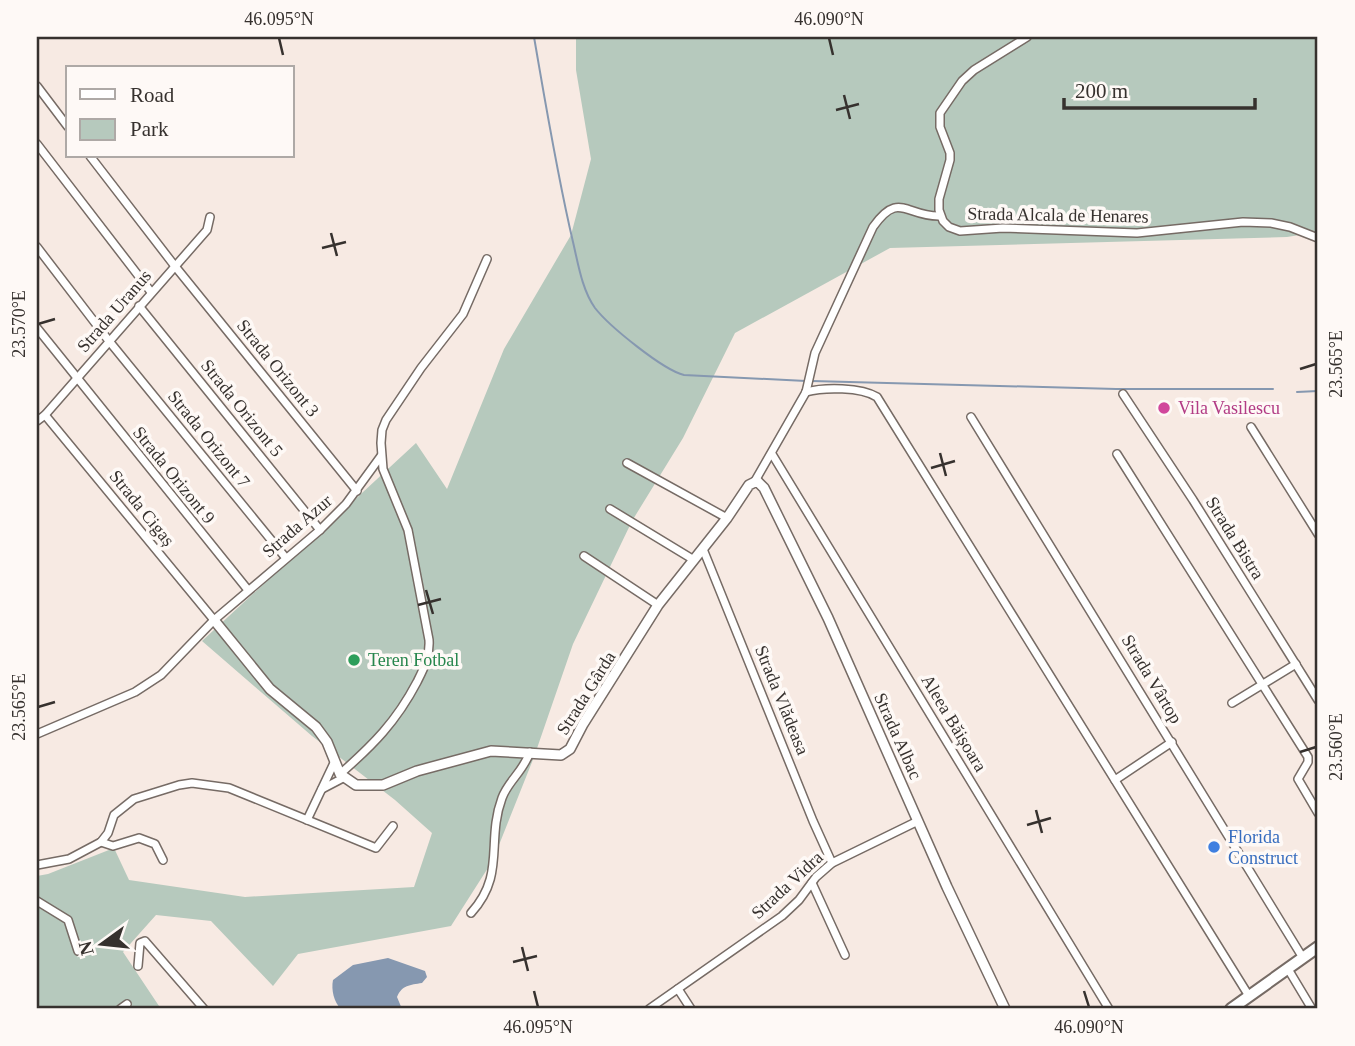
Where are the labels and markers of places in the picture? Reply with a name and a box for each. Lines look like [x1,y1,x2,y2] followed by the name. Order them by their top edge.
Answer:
[1178,398,1280,418] place label: Vila Vasilescu
[1156,400,1172,416] marker: Vila Vasilescu
[368,650,459,670] place label: Teren Fotbal
[346,652,362,668] marker: Teren Fotbal
[1228,827,1298,868] place label: Florida Construct
[1206,839,1222,855] marker: Florida Construct

